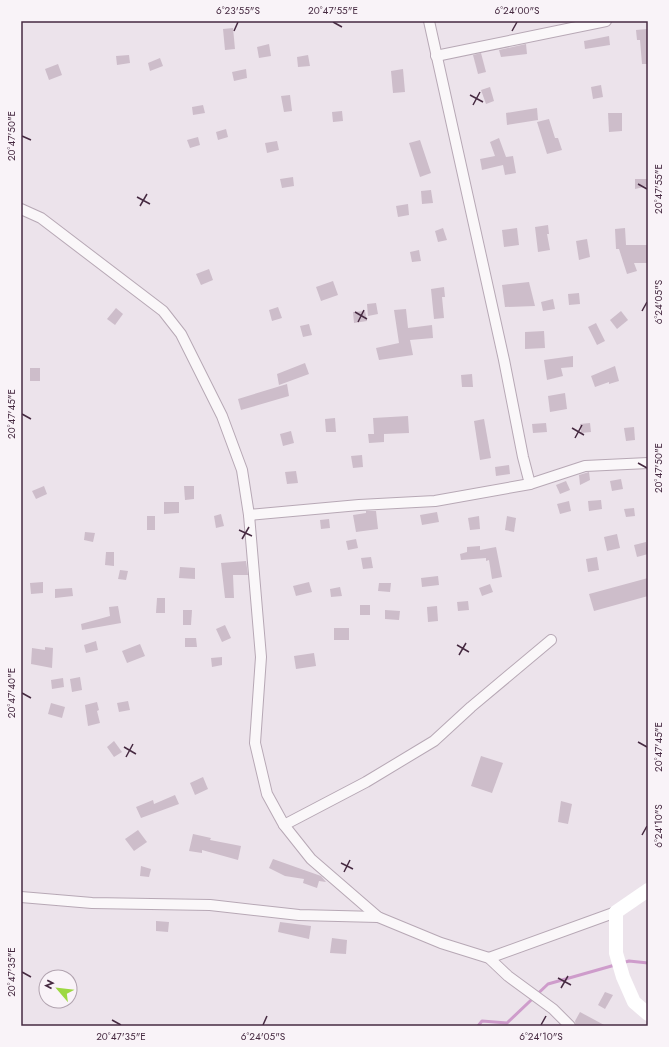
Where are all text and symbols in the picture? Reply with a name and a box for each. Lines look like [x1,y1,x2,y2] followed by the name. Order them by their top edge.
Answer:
[216,3,260,18] text: 6°23'55"S
[308,3,358,18] text: 20°47'55"E
[494,3,540,18] text: 6°24'00"S
[4,111,19,161] text: 20°47'50"E
[651,164,666,214] text: 20°47'55"E
[651,279,666,324] text: 6°24'05"S
[4,389,19,439] text: 20°47'45"E
[651,443,666,493] text: 20°47'50"E
[4,668,19,718] text: 20°47'40"E
[651,722,666,772] text: 20°47'45"E
[651,804,666,848] text: 6°24'10"S
[4,947,19,997] text: 20°47'35"E
[38,969,78,1009] north arrow
[40,977,58,992] text: N
[96,1029,146,1044] text: 20°47'35"E
[241,1029,286,1044] text: 6°24'05"S
[519,1029,563,1044] text: 6°24'10"S

